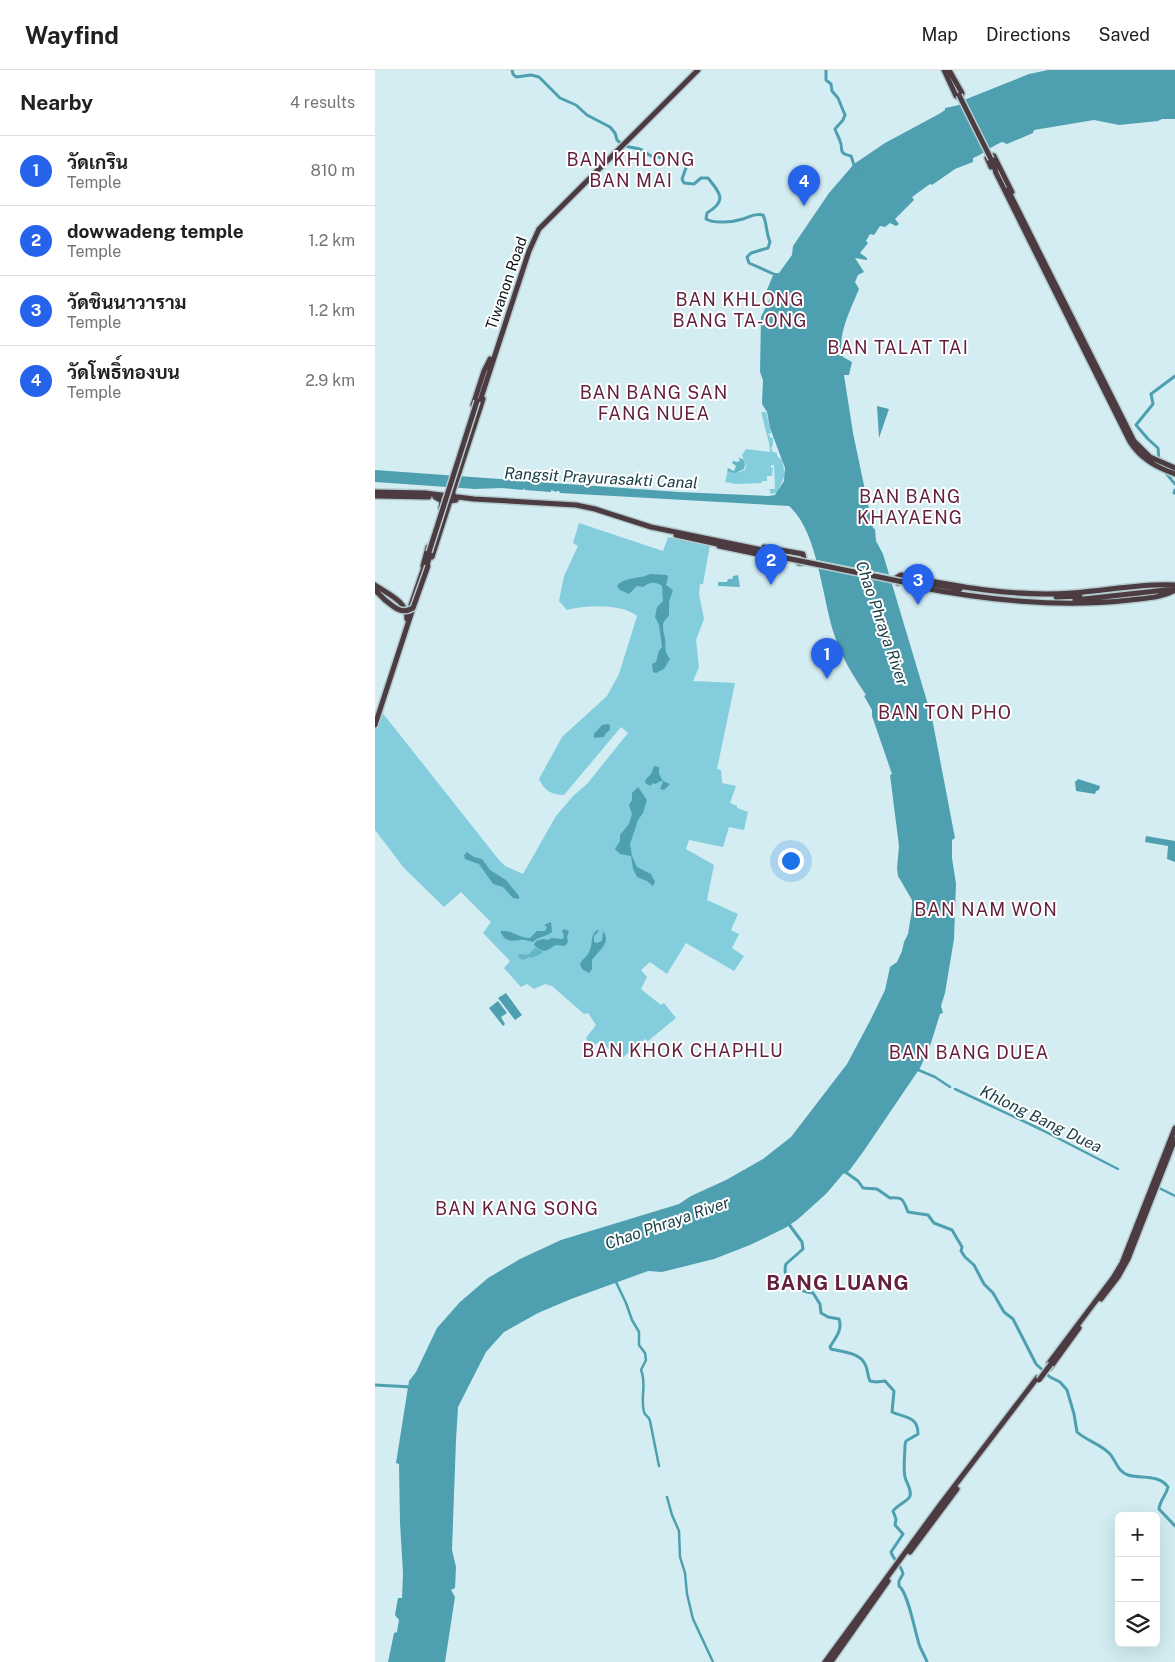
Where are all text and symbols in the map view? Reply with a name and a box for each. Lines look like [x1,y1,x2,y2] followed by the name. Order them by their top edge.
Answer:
[25,21,119,49] text: Wayfind
[921,24,958,45] text: Map
[986,24,1071,45] text: Directions
[1099,24,1150,45] text: Saved
[20,90,93,115] text: Nearby
[290,93,355,112] text: 4 results
[567,149,695,191] district label: BAN KHLONG BAN MAI
[67,151,128,173] text: วัดเกริน
[33,161,39,180] text: 1
[311,161,355,180] text: 810 m
[788,165,820,206] pin: 4
[67,173,121,192] text: Temple
[67,220,244,242] text: dowwadeng temple
[31,231,41,250] text: 2
[308,231,355,250] text: 1.2 km
[482,234,530,332] street label: Tiwanon Road
[67,242,121,261] text: Temple
[672,289,808,331] district label: BAN KHLONG BANG TA-ONG
[67,291,187,313] text: วัดชินนาวาราม
[31,301,41,320] text: 3
[308,301,355,320] text: 1.2 km
[67,313,121,332] text: Temple
[827,337,969,358] district label: BAN TALAT TAI
[67,361,180,383] text: วัดโพธิ์ทองบน
[31,371,41,390] text: 4
[305,371,355,390] text: 2.9 km
[580,382,728,424] district label: BAN BANG SAN FANG NUEA
[67,383,121,402] text: Temple
[504,463,698,493] water label: Rangsit Prayurasakti Canal
[857,486,963,528] district label: BAN BANG KHAYAENG
[755,544,787,585] pin: 2
[852,558,913,689] water label: Chao Phraya River
[902,564,934,605] pin: 3
[811,638,843,679] pin: 1
[878,702,1012,723] district label: BAN TON PHO
[778,848,804,874] your location
[914,899,1058,920] district label: BAN NAM WON
[582,1040,784,1061] district label: BAN KHOK CHAPHLU
[889,1042,1049,1063] district label: BAN BANG DUEA
[977,1081,1105,1157] water label: Khlong Bang Duea
[602,1192,733,1253] water label: Chao Phraya River
[435,1198,599,1219] district label: BAN KANG SONG
[766,1271,910,1295] district label: BANG LUANG
[1115,1512,1160,1647] map controls
[1115,1512,1160,1557] button: +
[1115,1557,1160,1602] button: −
[1115,1602,1160,1647] button: layers

